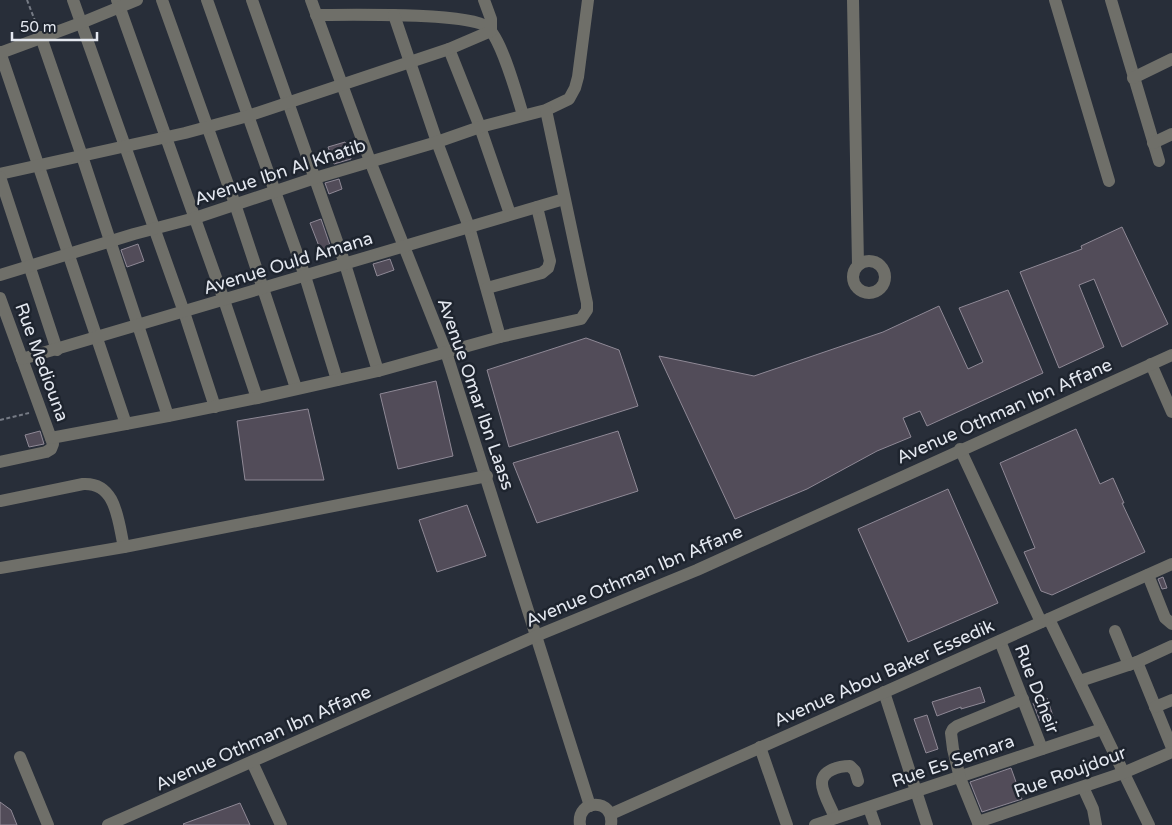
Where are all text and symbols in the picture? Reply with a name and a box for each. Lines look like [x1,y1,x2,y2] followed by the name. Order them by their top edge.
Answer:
[12,10,98,42] scale bar
[20,18,57,36] text: 50 m
[191,134,369,210] street label: Avenue Ibn Al Khatib
[201,227,375,299] street label: Avenue Ould Amana
[433,295,519,493] street label: Avenue Omar Ibn Laass
[10,300,74,424] street label: Rue Mediouna
[893,353,1115,469] street label: Avenue Othman Ibn Affane
[522,520,746,632] street label: Avenue Othman Ibn Affane
[770,614,998,732] street label: Avenue Abou Baker Essedik
[1010,641,1064,737] street label: Rue Dcheir
[152,680,374,796] street label: Avenue Othman Ibn Affane
[889,730,1017,792] street label: Rue Es Semara
[1011,741,1129,803] street label: Rue Roujdour

